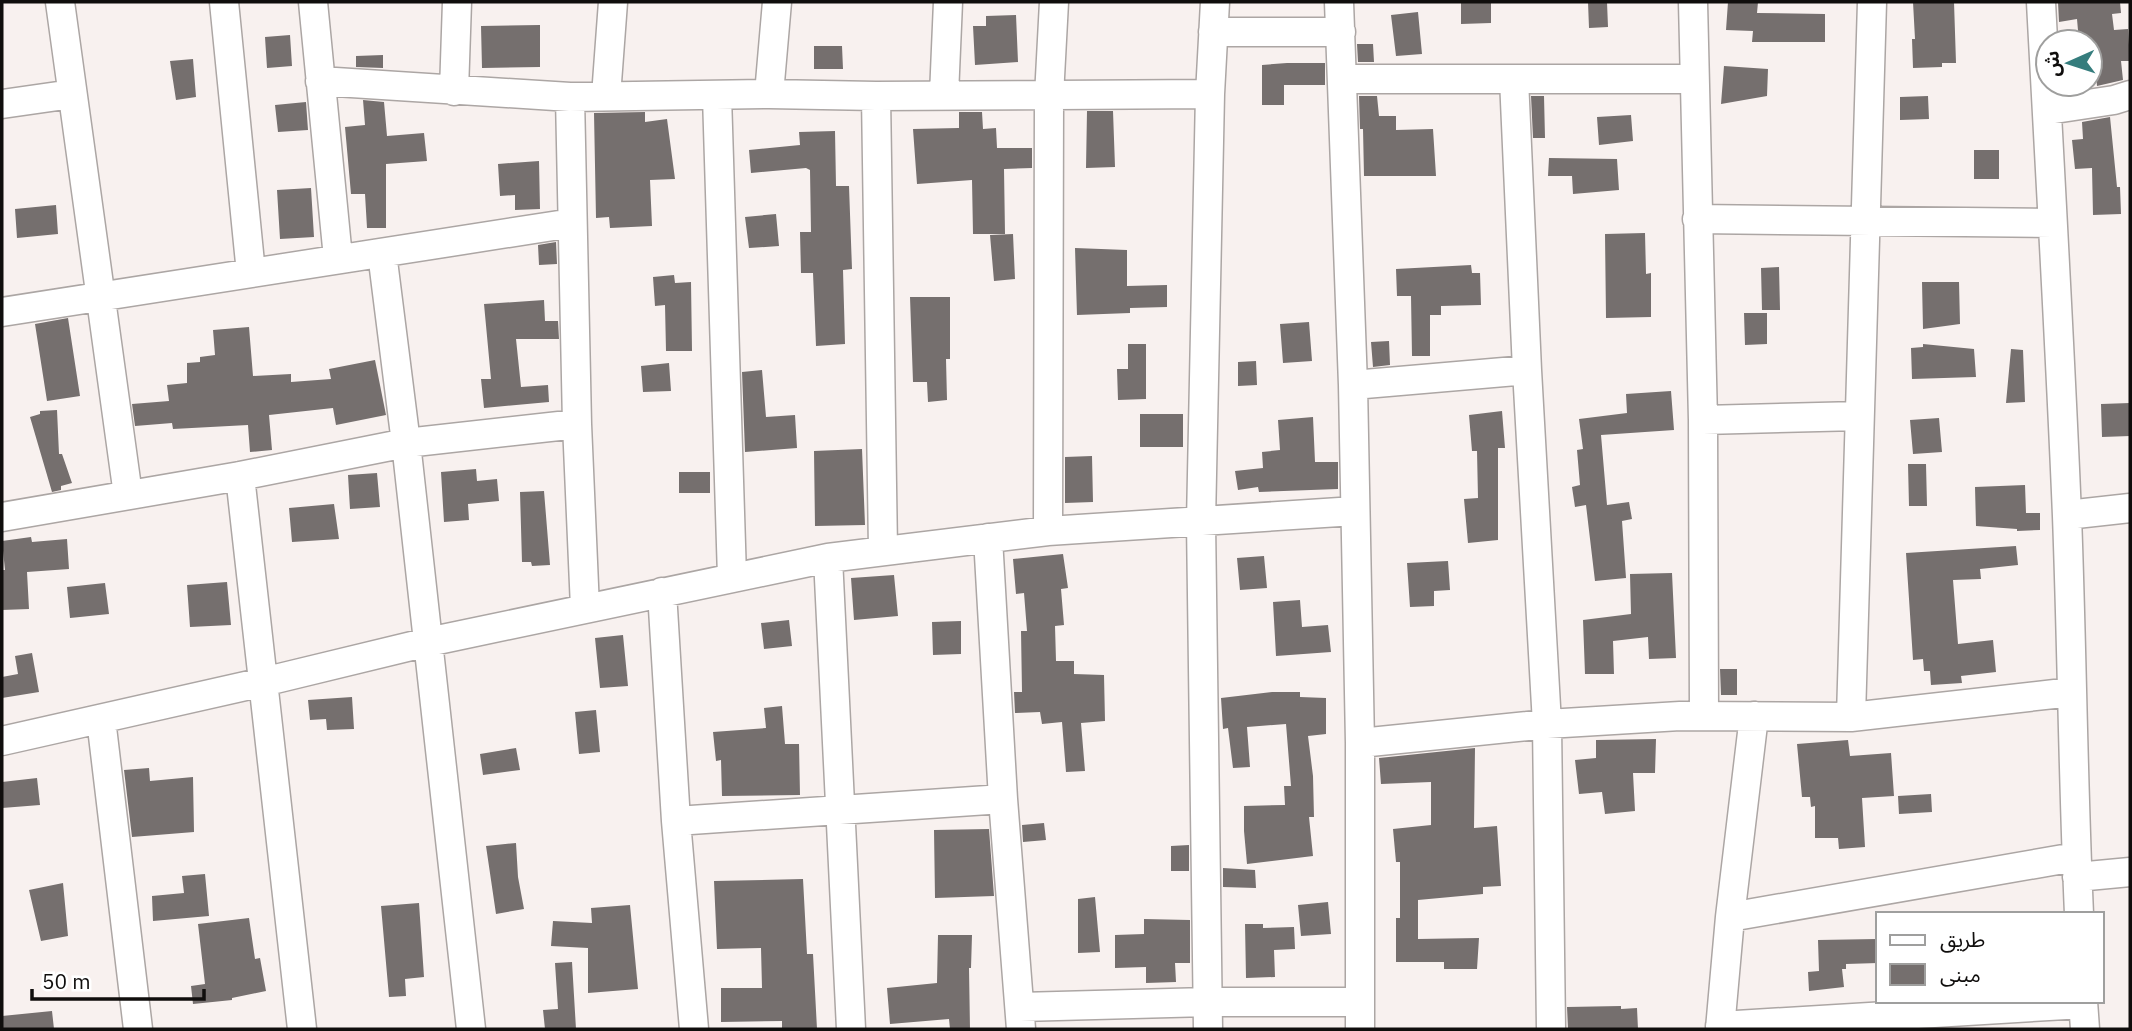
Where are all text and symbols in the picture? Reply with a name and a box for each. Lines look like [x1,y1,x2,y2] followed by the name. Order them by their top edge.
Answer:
[2034,28,2104,98] north arrow
[2039,50,2065,78] text: ش
[1876,912,2104,1003] legend
[1940,925,1985,953] text: طريق
[32,958,203,1002] scale bar
[1940,960,1981,988] text: مبنى
[42,967,91,995] text: 50 m

